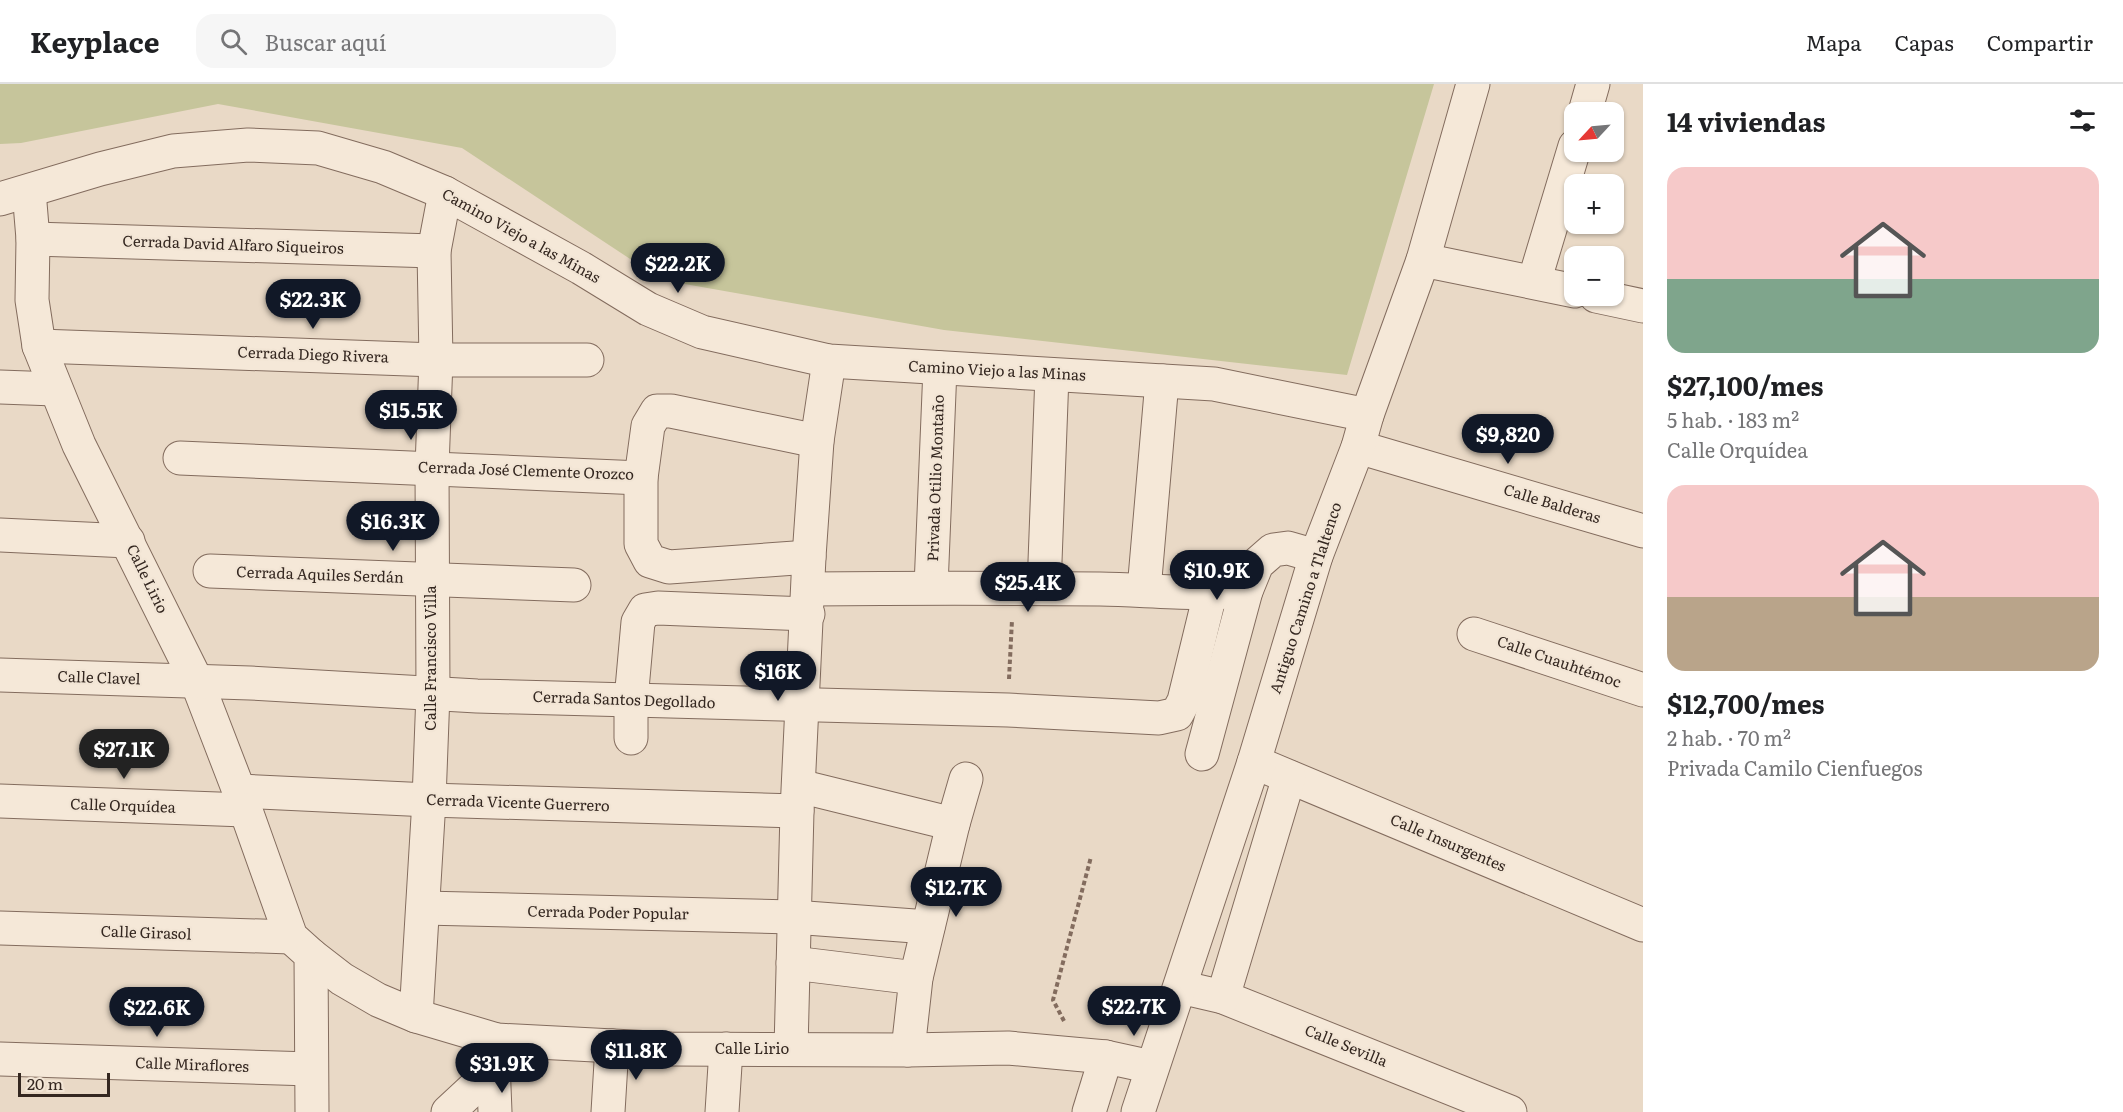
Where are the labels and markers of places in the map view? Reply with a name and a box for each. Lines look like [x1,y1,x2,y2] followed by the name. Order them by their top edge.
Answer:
[629,243,727,294] pin: $22.2K
[264,279,362,330] pin: $22.3K
[362,390,460,441] pin: $15.5K
[1459,414,1557,465] pin: $9,820
[344,501,442,552] pin: $16.3K
[1168,550,1266,601] pin: $10.9K
[979,562,1077,613] pin: $25.4K
[742,651,814,702] pin: $16K
[75,729,173,780] pin: $27.1K
[907,867,1005,918] pin: $12.7K
[1085,986,1183,1037] pin: $22.7K
[108,987,206,1038] pin: $22.6K
[587,1030,685,1081] pin: $11.8K
[453,1043,551,1094] pin: $31.9K

